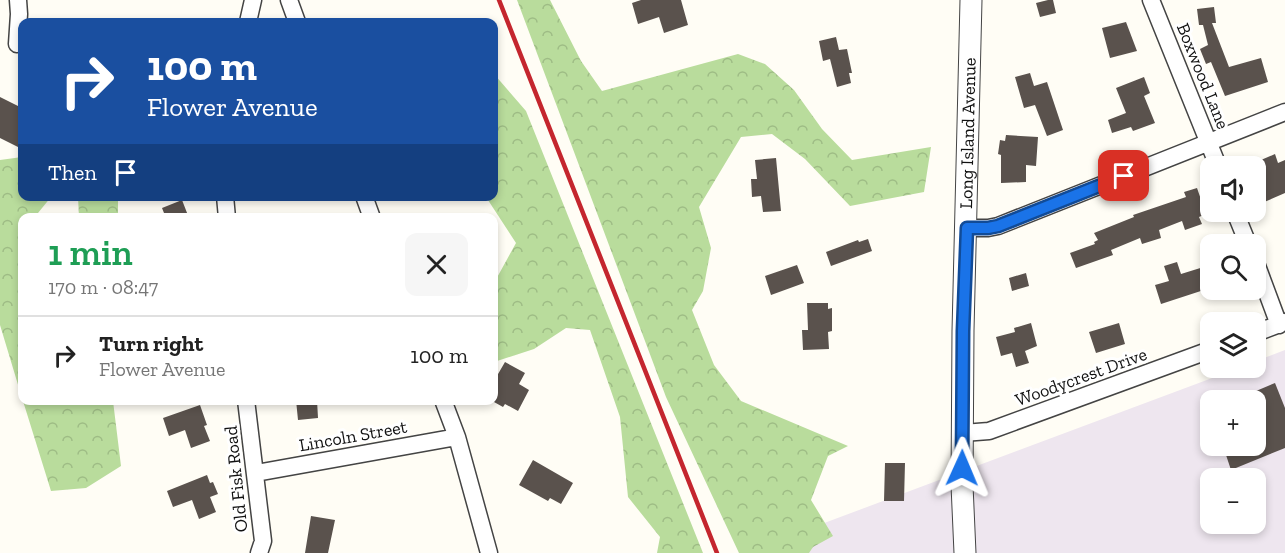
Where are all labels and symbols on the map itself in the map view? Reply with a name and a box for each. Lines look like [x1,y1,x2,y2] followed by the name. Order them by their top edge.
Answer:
[1172,20,1234,132] street label: Boxwood Lane
[955,57,981,209] street label: Long Island Avenue
[1098,150,1149,201] pin
[1012,343,1150,411] street label: Woodycrest Drive
[297,416,409,456] street label: Lincoln Street
[219,425,253,533] street label: Old Fisk Road
[930,436,994,500] position arrow

